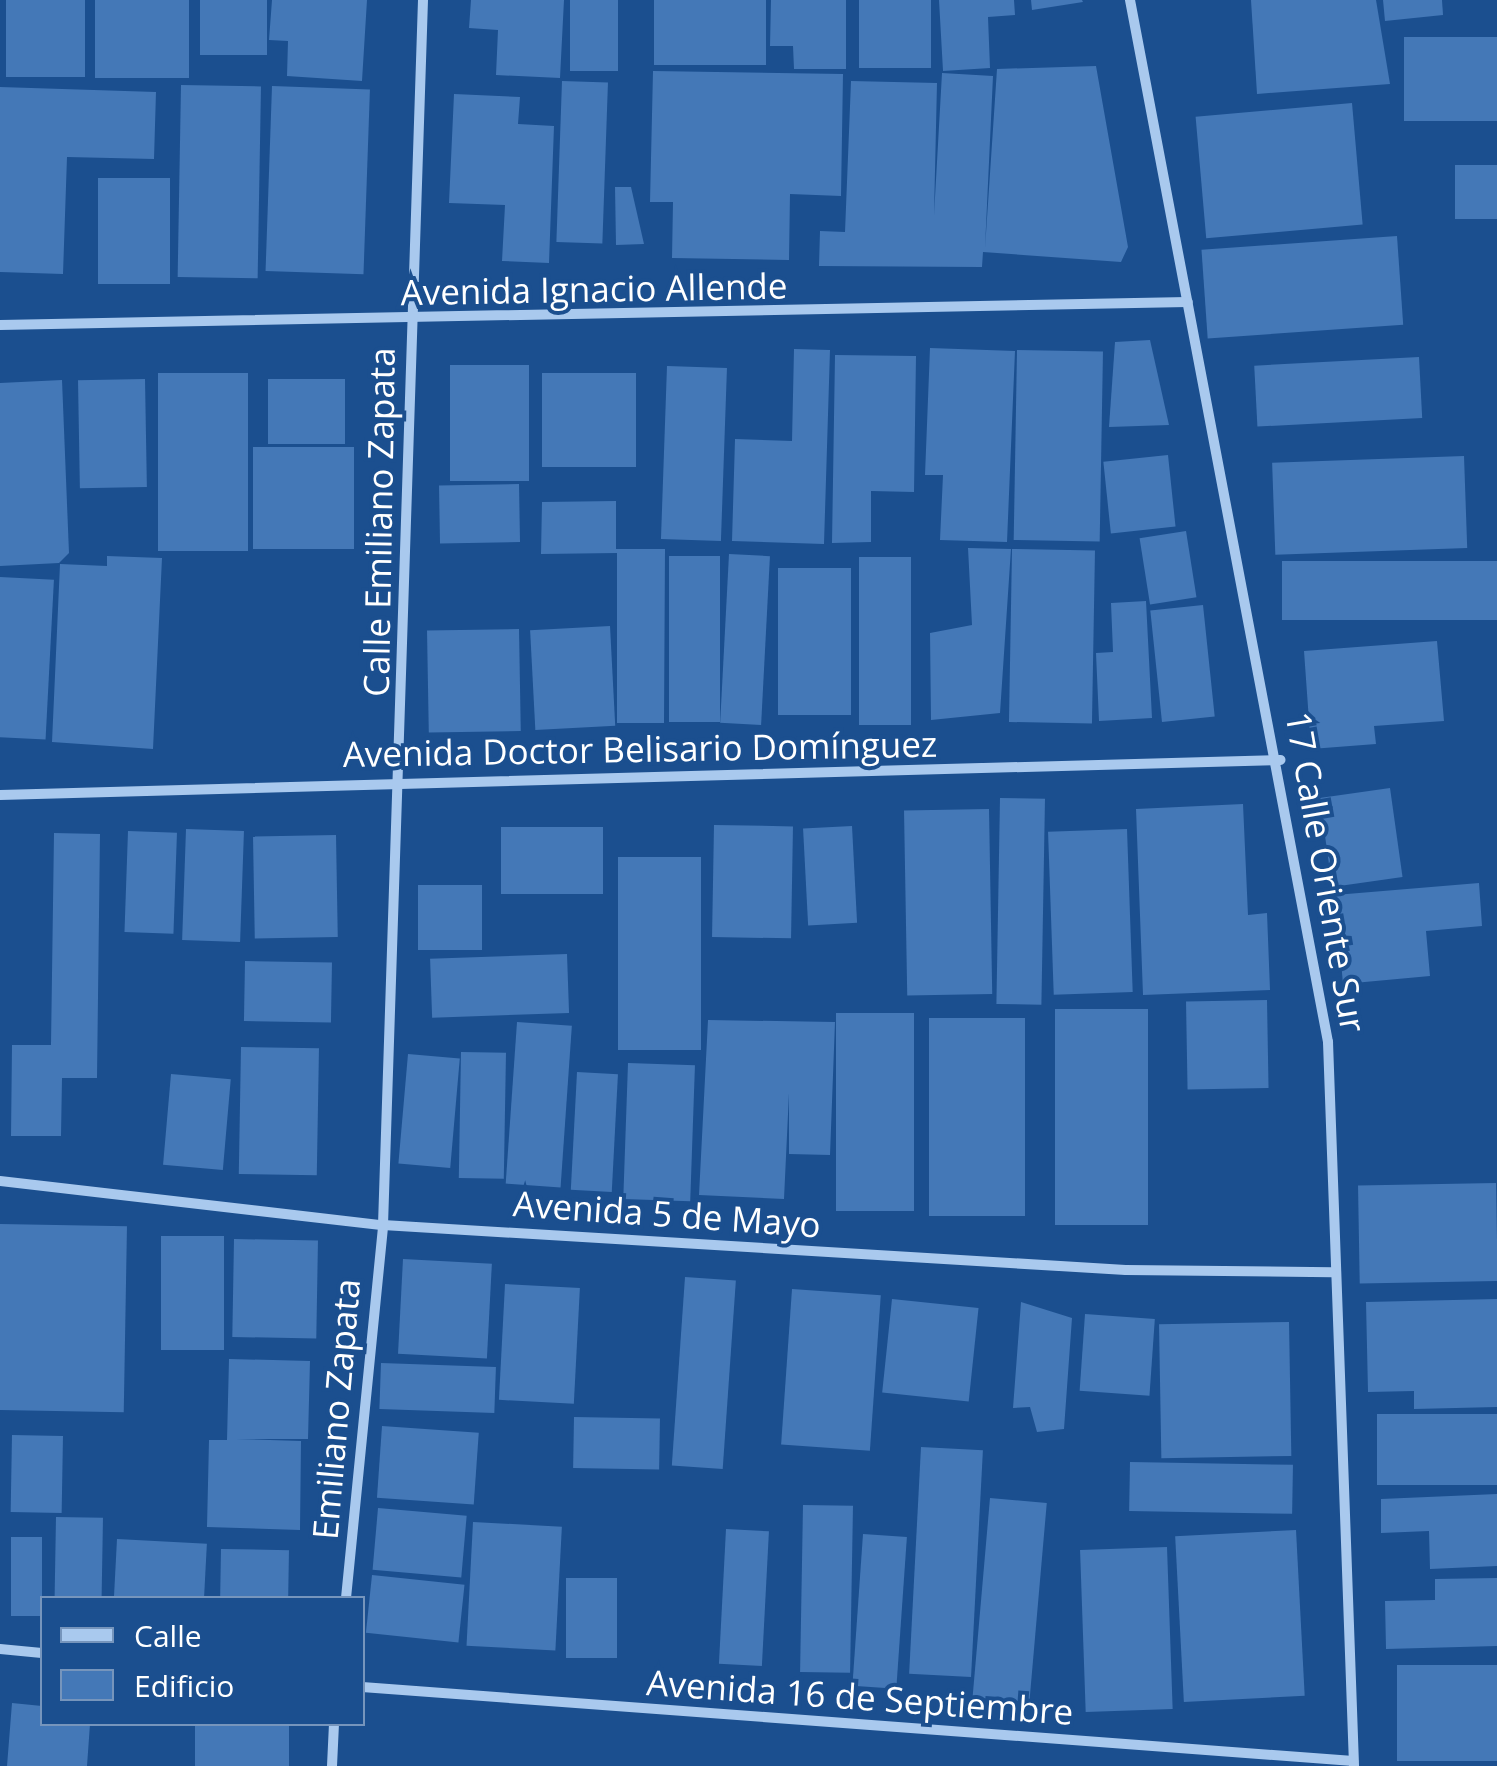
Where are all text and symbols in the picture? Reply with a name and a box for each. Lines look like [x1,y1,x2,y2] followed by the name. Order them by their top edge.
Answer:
[400,265,788,313] street label: Avenida Ignacio Allende
[355,347,403,697] street label: Calle Emiliano Zapata
[1277,708,1375,1036] street label: 17 Calle Oriente Sur
[342,723,938,775] street label: Avenida Doctor Belisario Domínguez
[512,1182,822,1246] street label: Avenida 5 de Mayo
[304,1277,368,1541] street label: Emiliano Zapata
[40,1596,365,1726] legend
[134,1615,202,1656] text: Calle
[645,1661,1075,1733] street label: Avenida 16 de Septiembre
[134,1665,234,1706] text: Edificio

